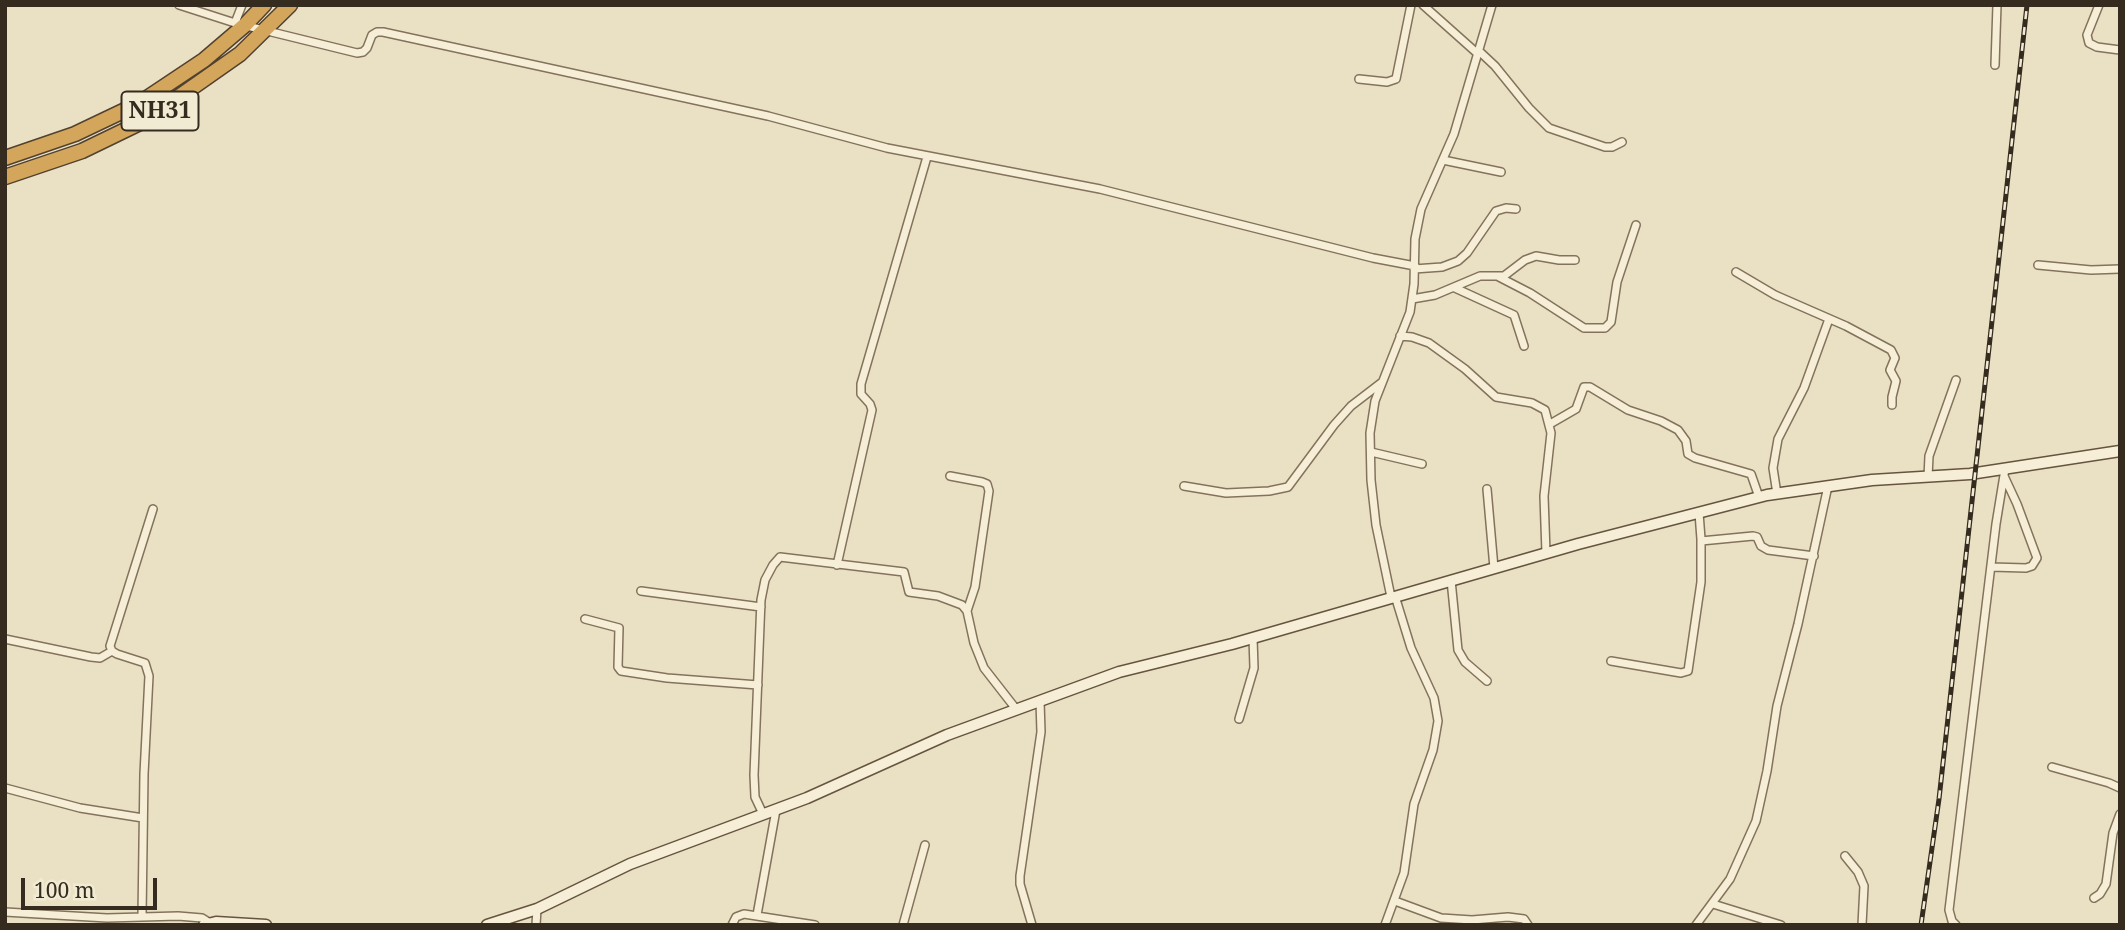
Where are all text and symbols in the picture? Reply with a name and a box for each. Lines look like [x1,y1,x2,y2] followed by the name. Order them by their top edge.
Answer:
[122,92,198,130] road number: NH31
[24,864,161,908] scale bar
[34,876,95,904] text: 100 m

